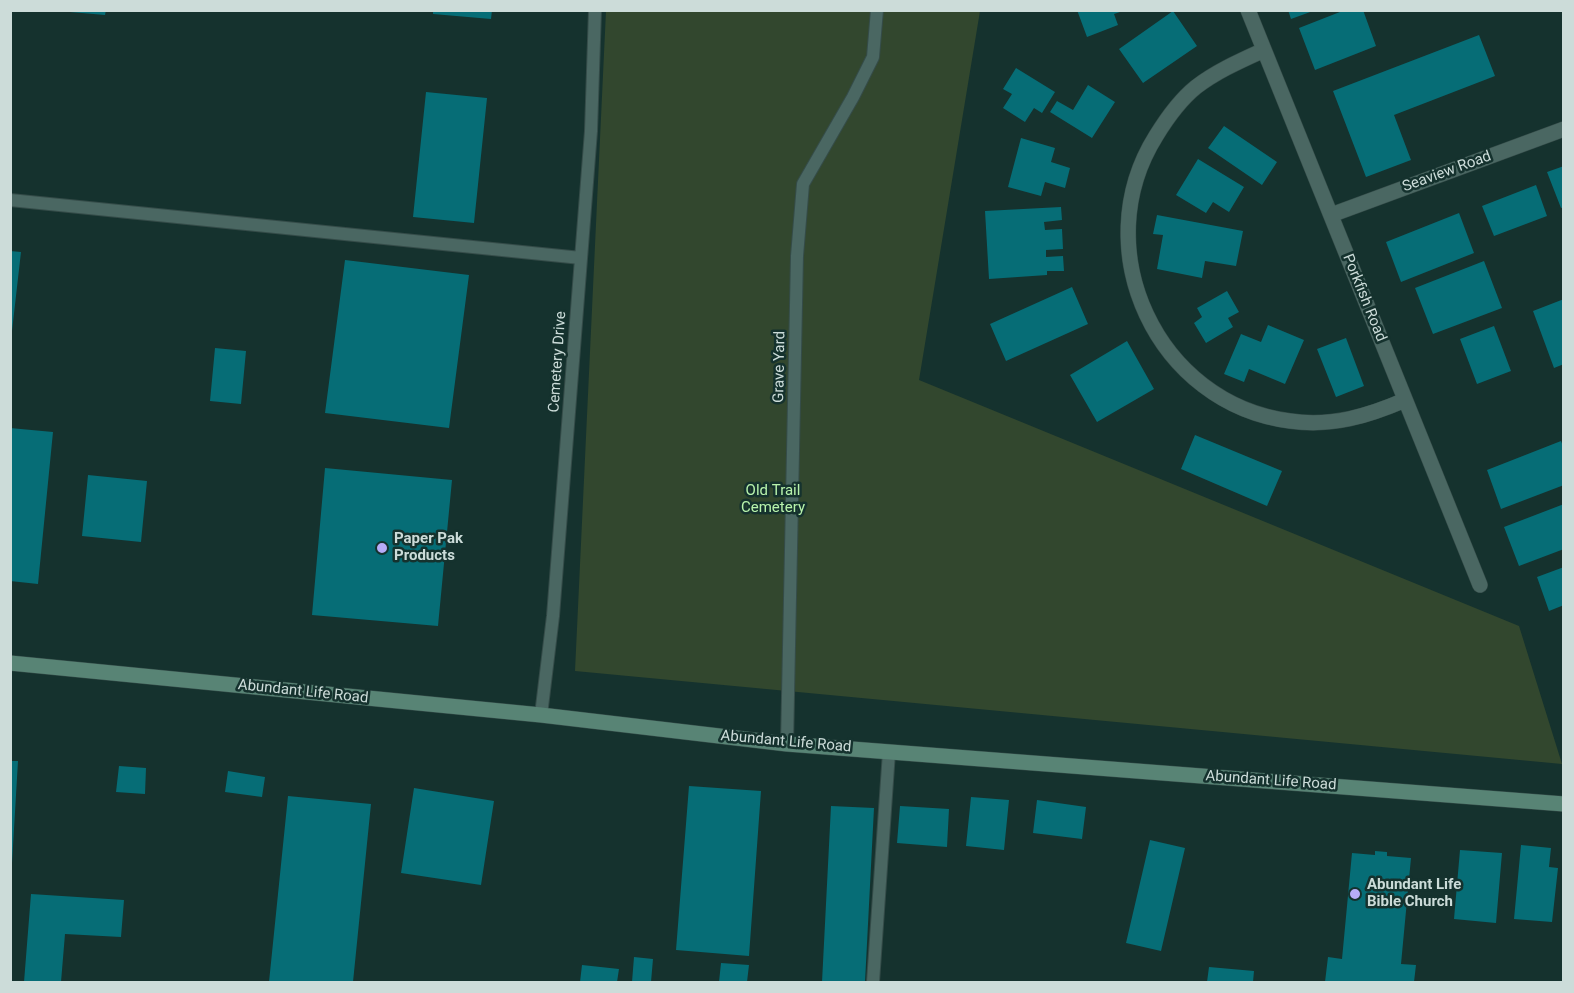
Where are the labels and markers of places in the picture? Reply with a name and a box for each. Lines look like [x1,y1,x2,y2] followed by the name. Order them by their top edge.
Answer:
[394,530,463,565] place label: Paper Pak Products
[375,541,389,555] marker: Paper Pak Products
[1367,876,1461,911] place label: Abundant Life Bible Church
[1348,887,1362,901] marker: Abundant Life Bible Church

